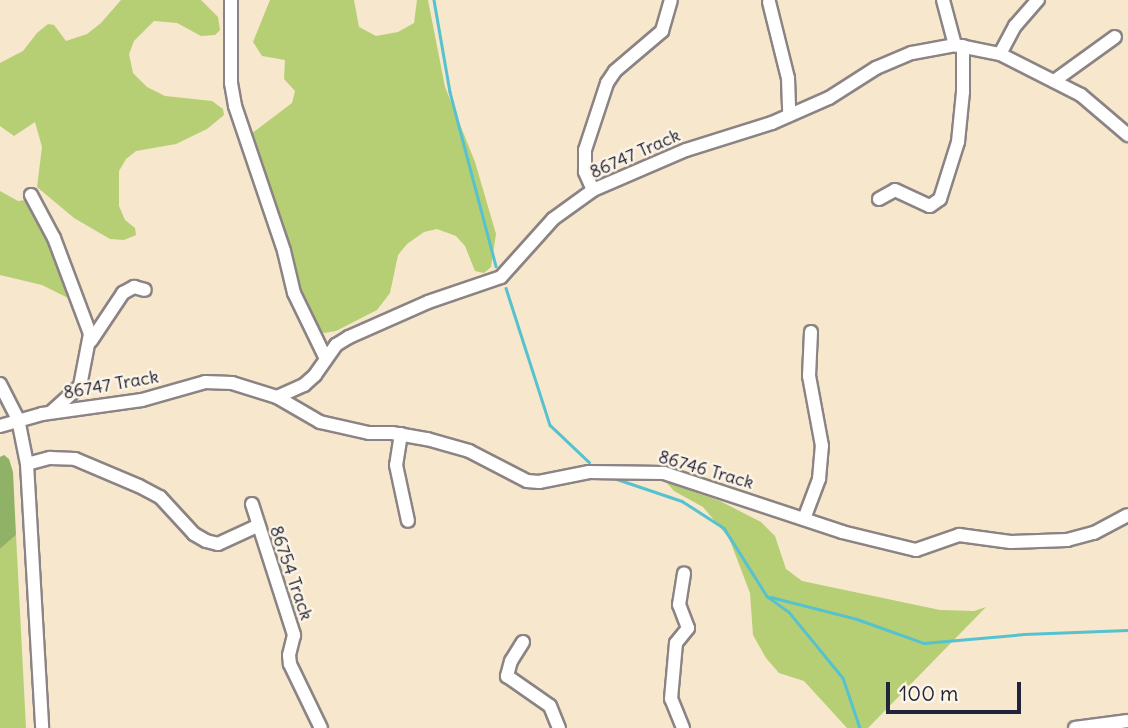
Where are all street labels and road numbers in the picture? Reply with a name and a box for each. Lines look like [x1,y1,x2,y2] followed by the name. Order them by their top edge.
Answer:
[587,125,683,183] street label: 86747 Track
[62,366,160,404] street label: 86747 Track
[656,446,756,494] street label: 86746 Track
[265,523,317,623] street label: 86754 Track

